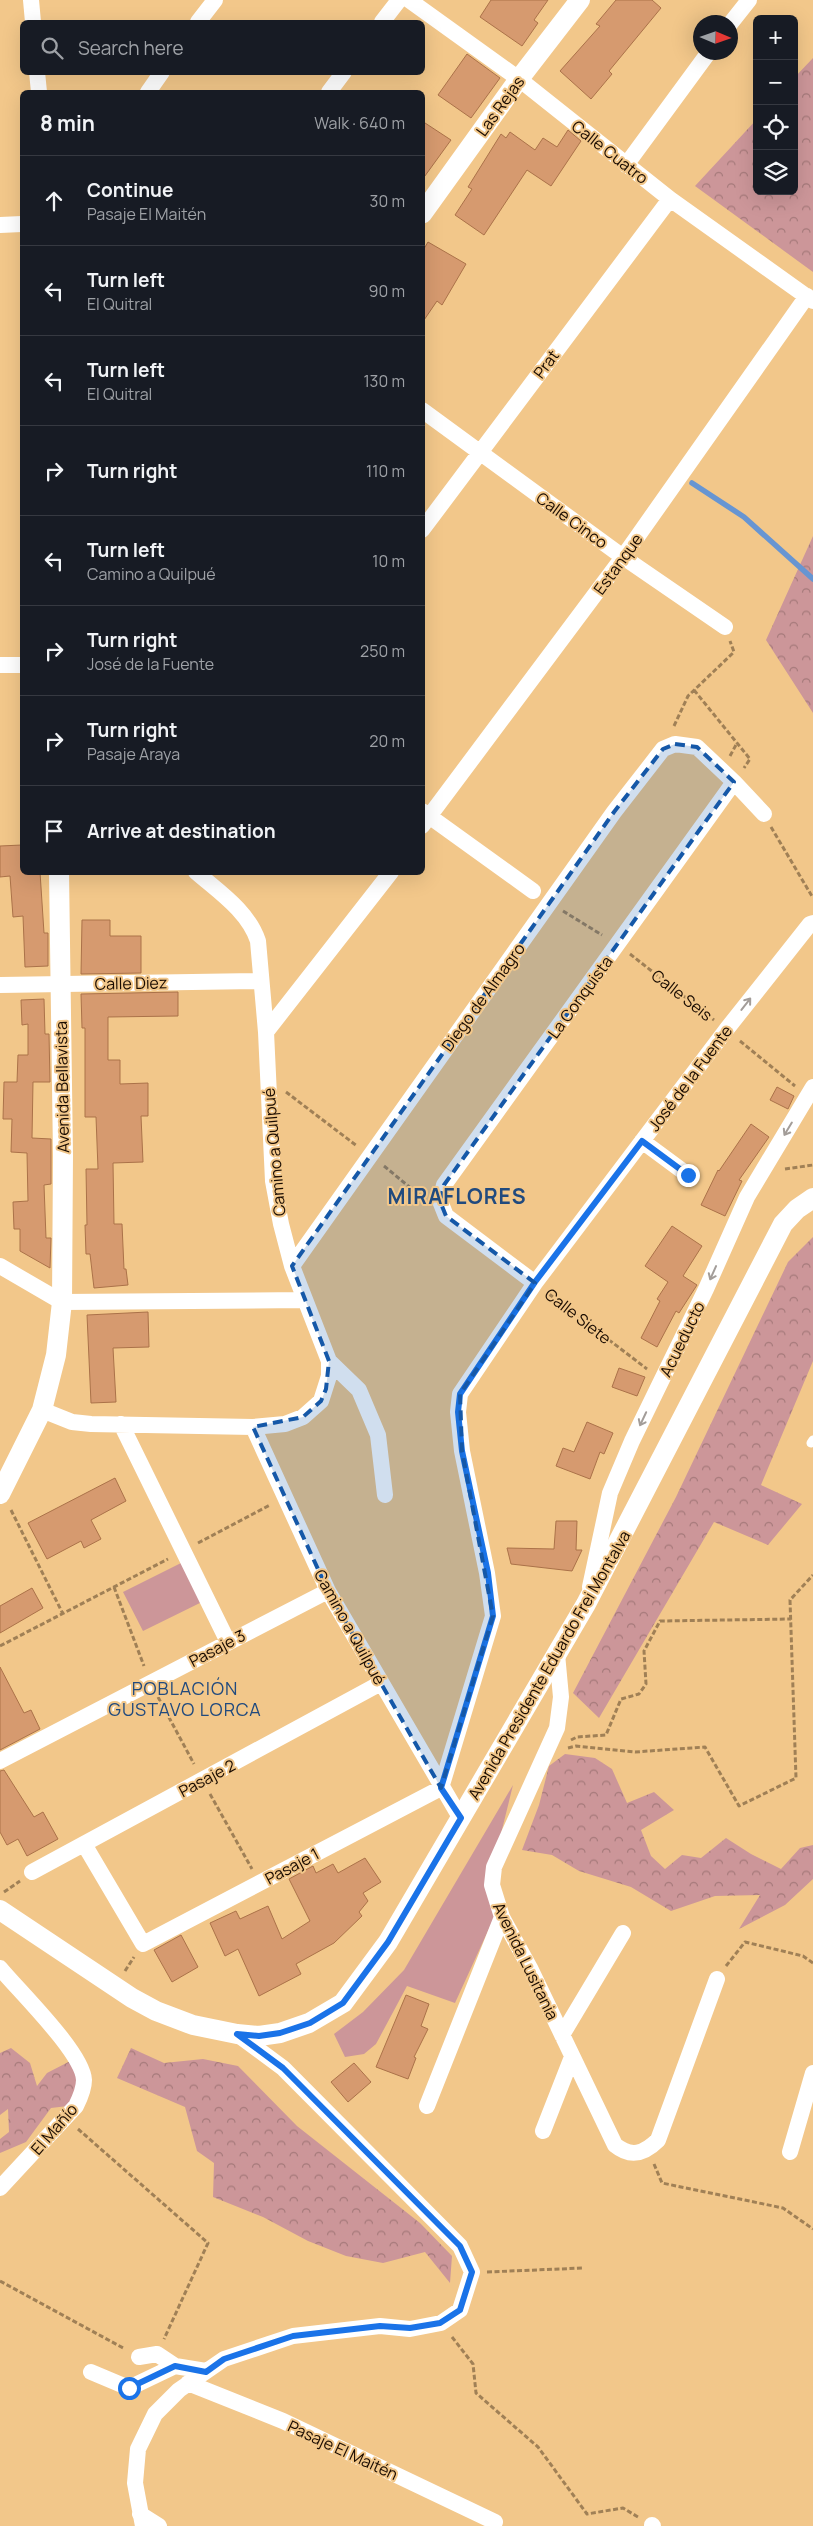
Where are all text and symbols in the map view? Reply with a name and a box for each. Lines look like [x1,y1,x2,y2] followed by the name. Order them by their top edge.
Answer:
[693,15,738,60] north arrow
[753,15,798,195] map controls
[753,15,798,60] button: +
[20,20,425,75] search box
[38,34,66,62] icon: search
[78,35,184,61] text: Search here
[753,60,798,105] button: −
[471,71,529,141] street label: Las Rejas
[753,105,798,150] button: locate
[40,109,95,137] text: 8 min
[314,112,405,134] text: Walk · 640 m
[567,115,653,189] street label: Calle Cuatro
[753,150,798,195] button: layers
[87,177,173,203] text: Continue
[40,187,68,215] icon: ahead
[370,190,405,212] text: 30 m
[87,203,206,225] text: Pasaje El Maitén
[87,267,165,293] text: Turn left
[40,277,68,305] icon: left
[369,280,405,302] text: 90 m
[87,293,152,315] text: El Quitral
[528,345,564,383] street label: Prat
[87,357,165,383] text: Turn left
[40,367,68,395] icon: left
[363,370,405,392] text: 130 m
[87,383,152,405] text: El Quitral
[40,457,68,485] icon: right
[87,458,177,484] text: Turn right
[366,460,405,482] text: 110 m
[532,487,612,553] street label: Calle Cinco
[588,529,648,599] street label: Estanque
[87,537,165,563] text: Turn left
[40,547,68,575] icon: left
[372,550,405,572] text: 10 m
[87,563,216,585] text: Camino a Quilpué
[87,627,177,653] text: Turn right
[40,637,68,665] icon: right
[360,640,405,662] text: 250 m
[87,653,214,675] text: José de la Fuente
[87,717,177,743] text: Turn right
[40,727,68,755] icon: right
[369,730,405,752] text: 20 m
[87,743,180,765] text: Pasaje Araya
[40,817,68,845] icon: arrive
[87,818,276,844] text: Arrive at destination
[436,938,530,1056] street label: Diego de Almagro
[543,951,617,1043] street label: La Conquista
[647,964,717,1026] street label: Calle Seis
[94,971,168,995] street label: Calle Diez
[741,998,752,1011] one-way arrow
[50,1021,74,1153] street label: Avenida Bellavista
[643,1021,737,1135] street label: José de la Fuente
[257,1087,291,1217] street label: Camino a Quilpué
[782,1121,792,1136] one-way arrow
[677,1164,700,1187] route end
[387,1182,527,1210] district label: MIRAFLORES
[708,1265,718,1280] one-way arrow
[540,1283,616,1349] street label: Calle Siete
[654,1298,710,1380] street label: Acueducto
[637,1412,647,1427] one-way arrow
[463,1526,635,1804] street label: Avenida Presidente Eduardo Frei Montalva
[309,1565,391,1689] street label: Camino a Quilpué
[185,1624,249,1672] street label: Pasaje 3
[108,1676,262,1721] district label: POBLACIÓN GUSTAVO LORCA
[175,1754,239,1802] street label: Pasaje 2
[261,1843,323,1889] street label: Pasaje 1
[488,1898,564,2024] street label: Avenida Lusitania
[26,2099,82,2159] street label: El Mañío
[118,2377,141,2400] route start
[284,2415,402,2485] street label: Pasaje El Maitén

